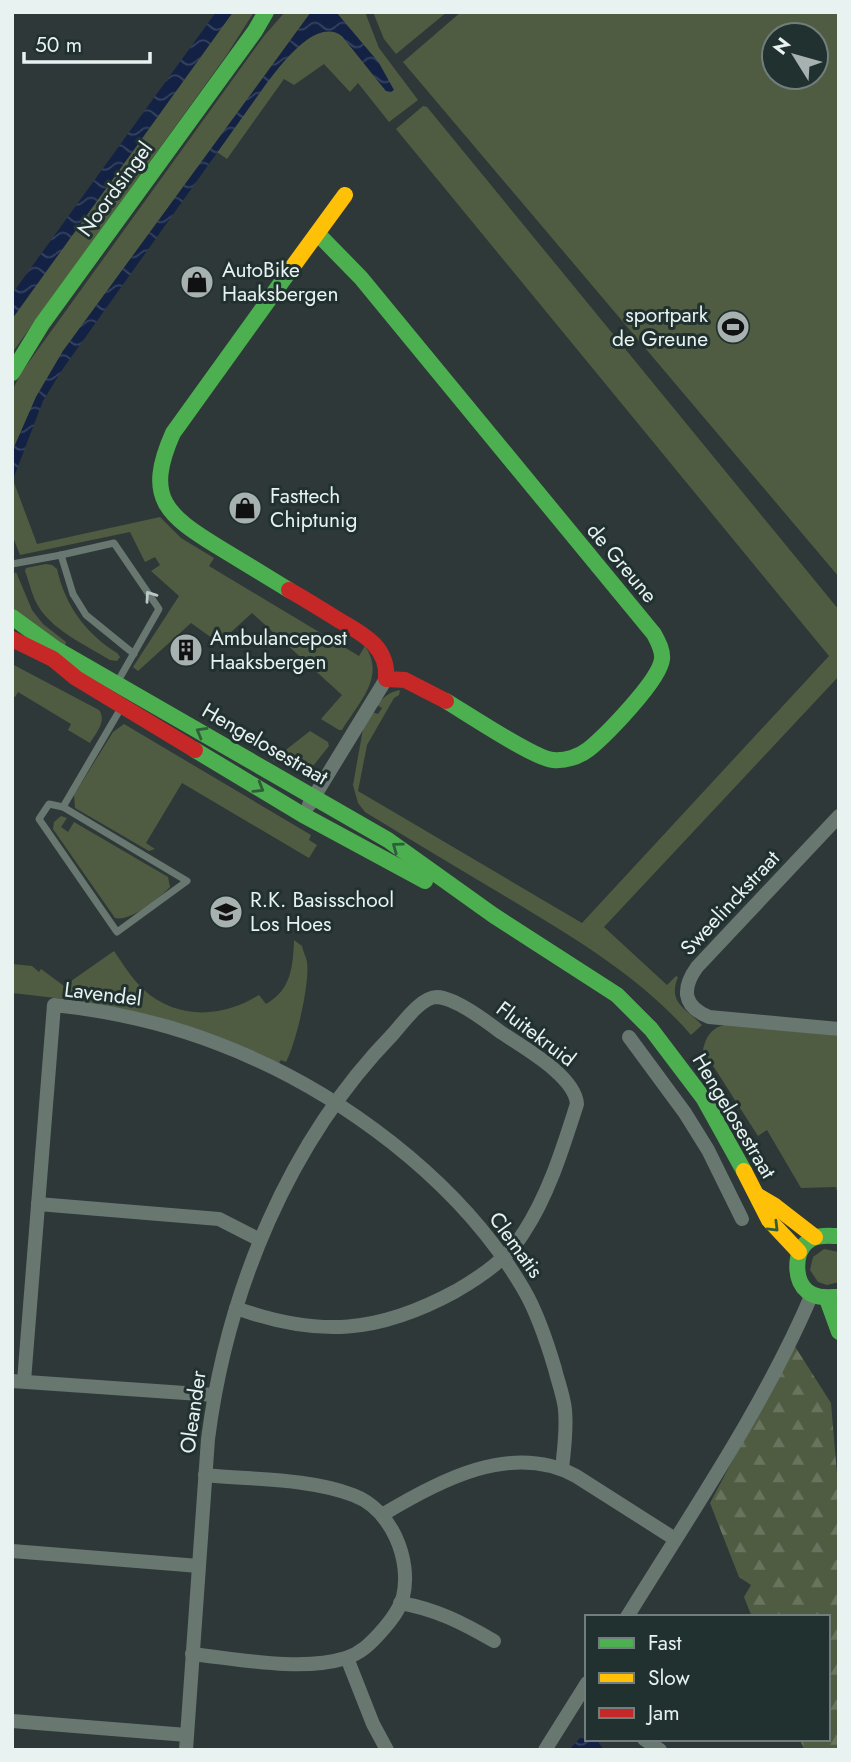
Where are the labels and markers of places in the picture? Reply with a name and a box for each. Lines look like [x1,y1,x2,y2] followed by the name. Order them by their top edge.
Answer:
[222,255,338,309] place label: AutoBike Haaksbergen
[178,263,216,301] shop icon: AutoBike Haaksbergen
[612,300,709,354] place label: sportpark de Greune
[714,308,752,346] sports icon: sportpark de Greune
[270,481,357,535] place label: Fasttech Chiptunig
[226,489,264,527] shop icon: Fasttech Chiptunig
[210,623,347,677] place label: Ambulancepost Haaksbergen
[167,631,205,669] building icon: Ambulancepost Haaksbergen
[250,885,394,939] place label: R.K. Basisschool Los Hoes
[207,893,245,931] school or university icon: R.K. Basisschool Los Hoes

